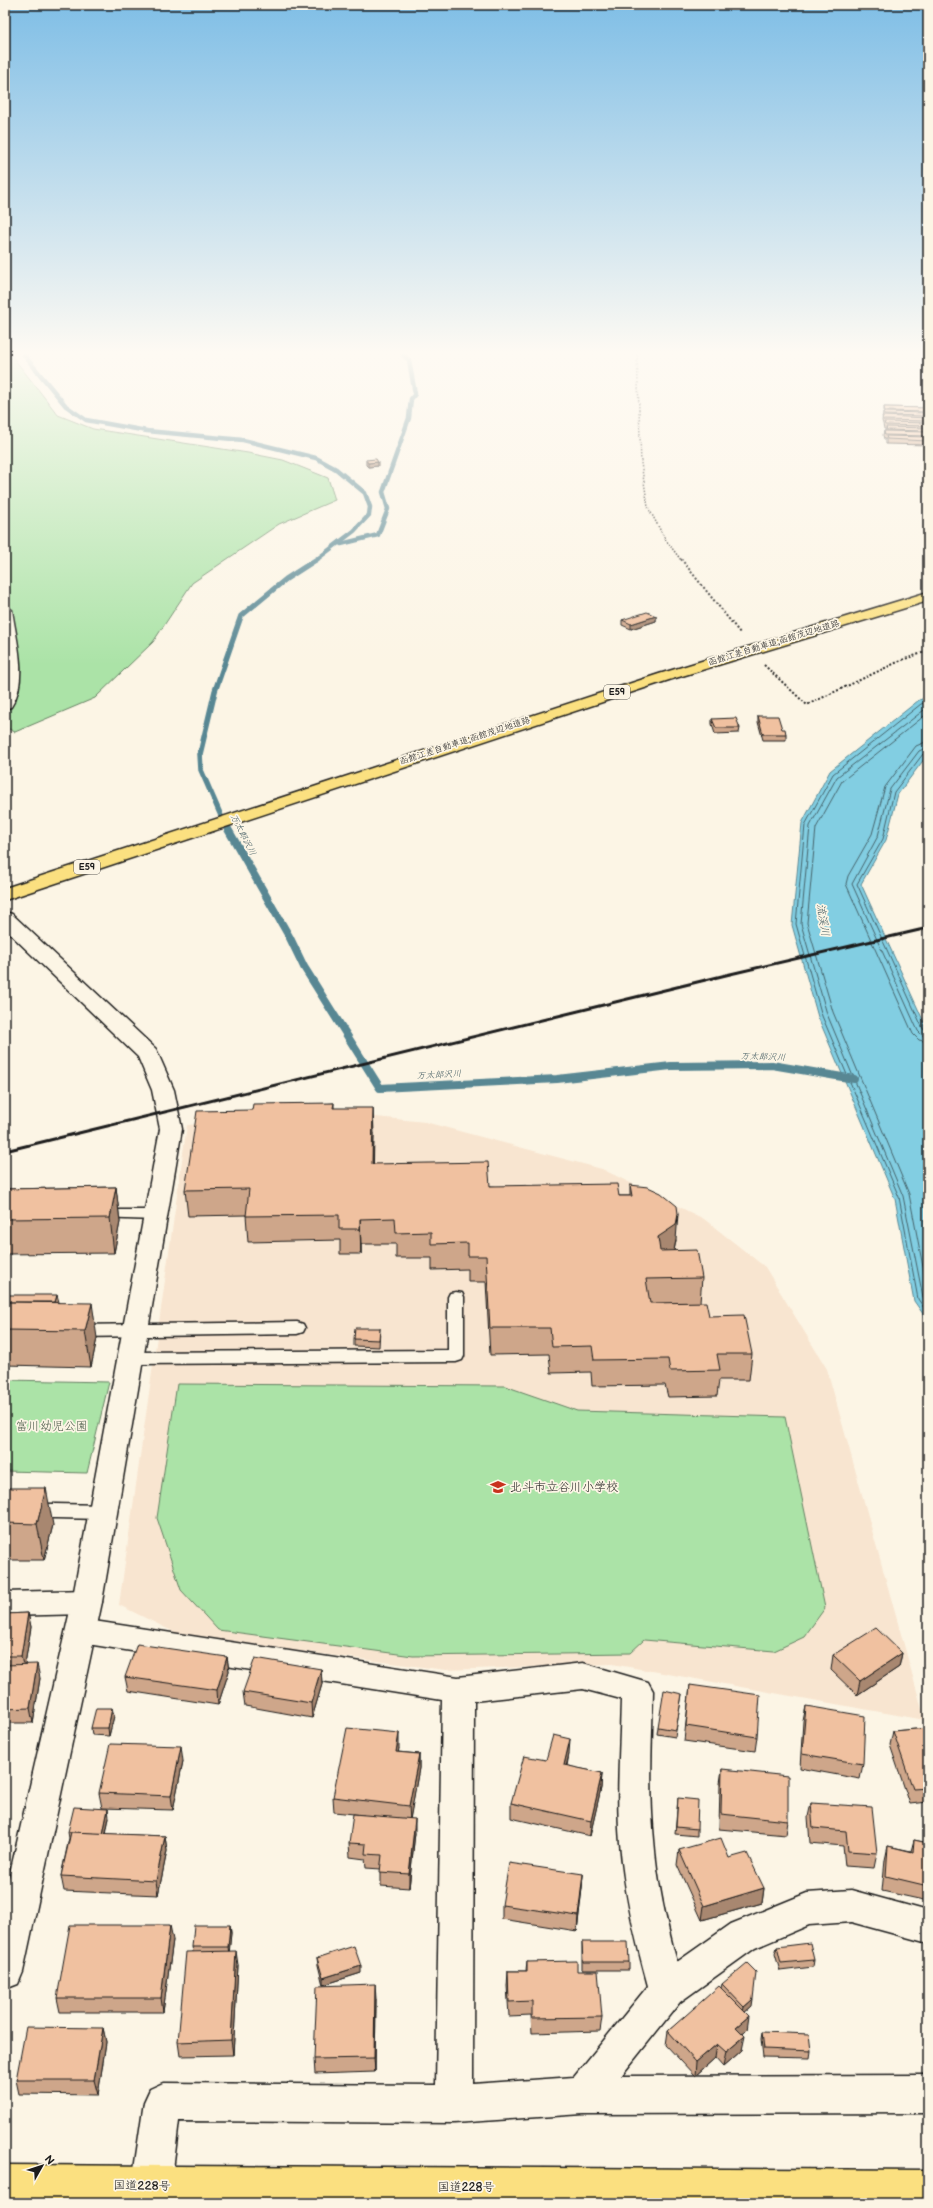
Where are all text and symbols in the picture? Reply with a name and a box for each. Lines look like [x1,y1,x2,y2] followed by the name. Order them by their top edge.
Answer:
[707,618,841,668] street label: 函館江差自動車道;函館茂辺地道路
[604,685,630,699] road number: E59
[398,715,532,767] street label: 函館江差自動車道;函館茂辺地道路
[228,812,258,858] water label: 万太郎沢川
[74,860,100,874] road number: E59
[814,903,832,937] water label: 流渓川
[740,1051,786,1063] water label: 万太郎沢川
[416,1068,462,1082] water label: 万太郎沢川
[16,1419,88,1434] park label: 富川幼児公園
[489,1478,507,1496] school or university icon: 北斗市立谷川小学校
[510,1480,618,1495] place label: 北斗市立谷川小学校
[22,2146,62,2186] north arrow
[42,2153,57,2167] text: N
[113,2178,171,2194] street label: 国道228号
[437,2180,495,2195] street label: 国道228号

